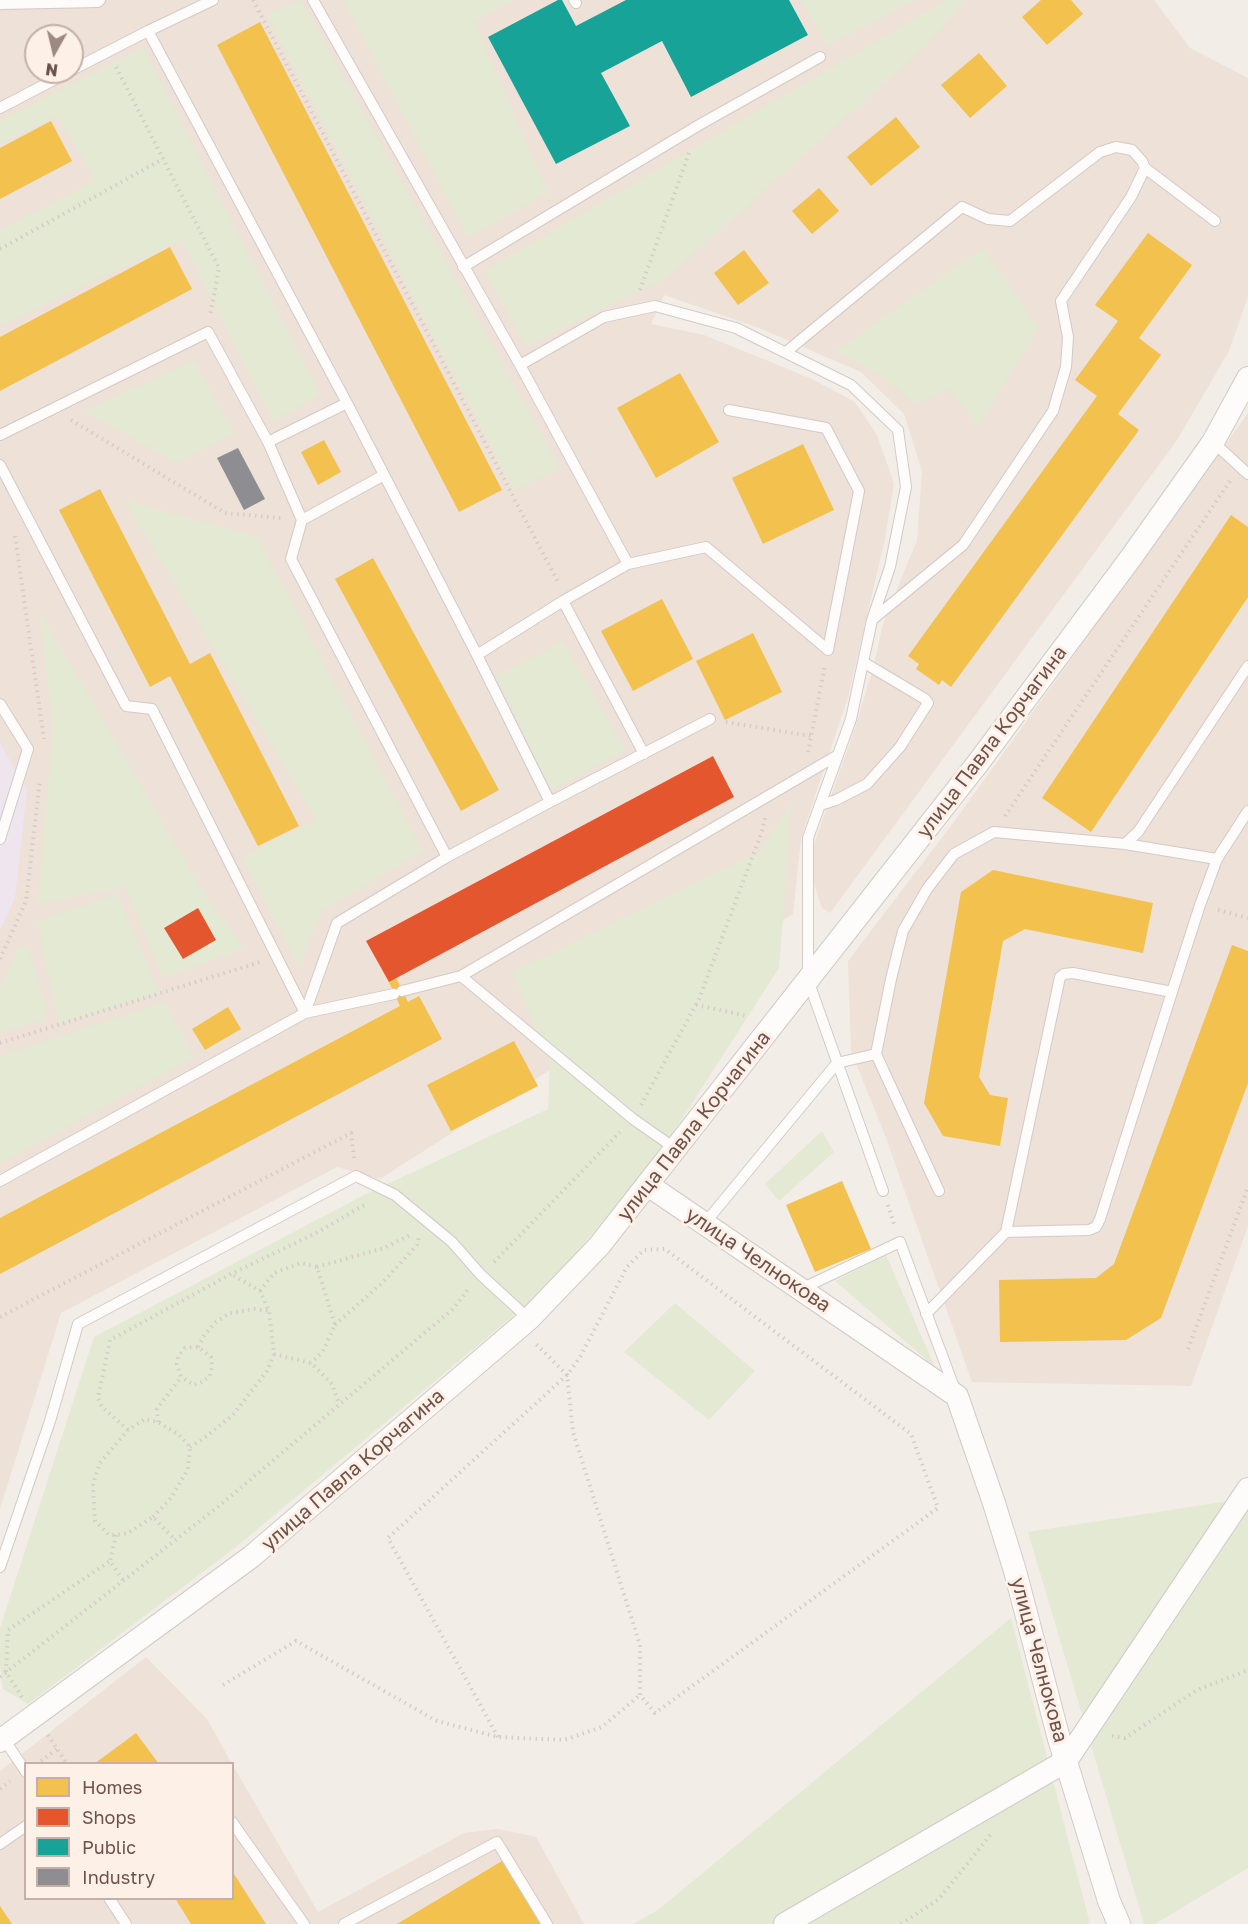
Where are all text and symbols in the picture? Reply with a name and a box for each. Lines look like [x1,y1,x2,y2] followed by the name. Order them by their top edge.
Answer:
[24,24,84,84] north arrow
[44,59,59,81] text: N
[912,641,1072,843] street label: улица Павла Корчагина
[612,1026,776,1226] street label: улица Павла Корчагина
[681,1203,835,1317] street label: улица Челнокова
[257,1384,449,1556] street label: улица Павла Корчагина
[1005,1575,1073,1745] street label: улица Челнокова
[24,1762,234,1900] legend
[82,1776,142,1798] text: Homes
[82,1806,136,1828] text: Shops
[82,1836,136,1858] text: Public
[82,1866,155,1888] text: Industry

